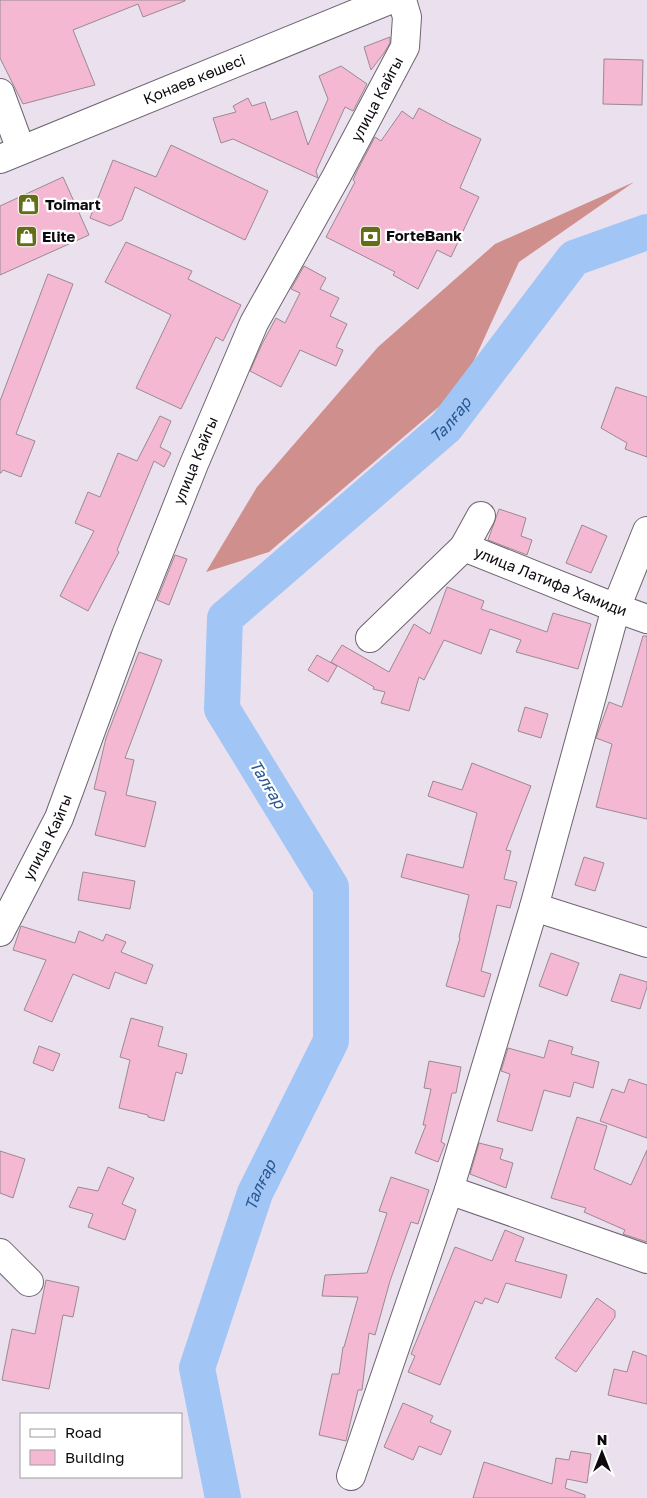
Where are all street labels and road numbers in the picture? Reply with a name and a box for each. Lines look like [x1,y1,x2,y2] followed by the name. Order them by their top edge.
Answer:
[140,50,248,107] street label: Қонаев көшесі
[347,53,406,144] street label: улица Кайгы
[169,414,221,507] street label: улица Кайгы
[472,542,630,619] street label: улица Латифа Хамиди
[18,792,75,883] street label: улица Кайгы

